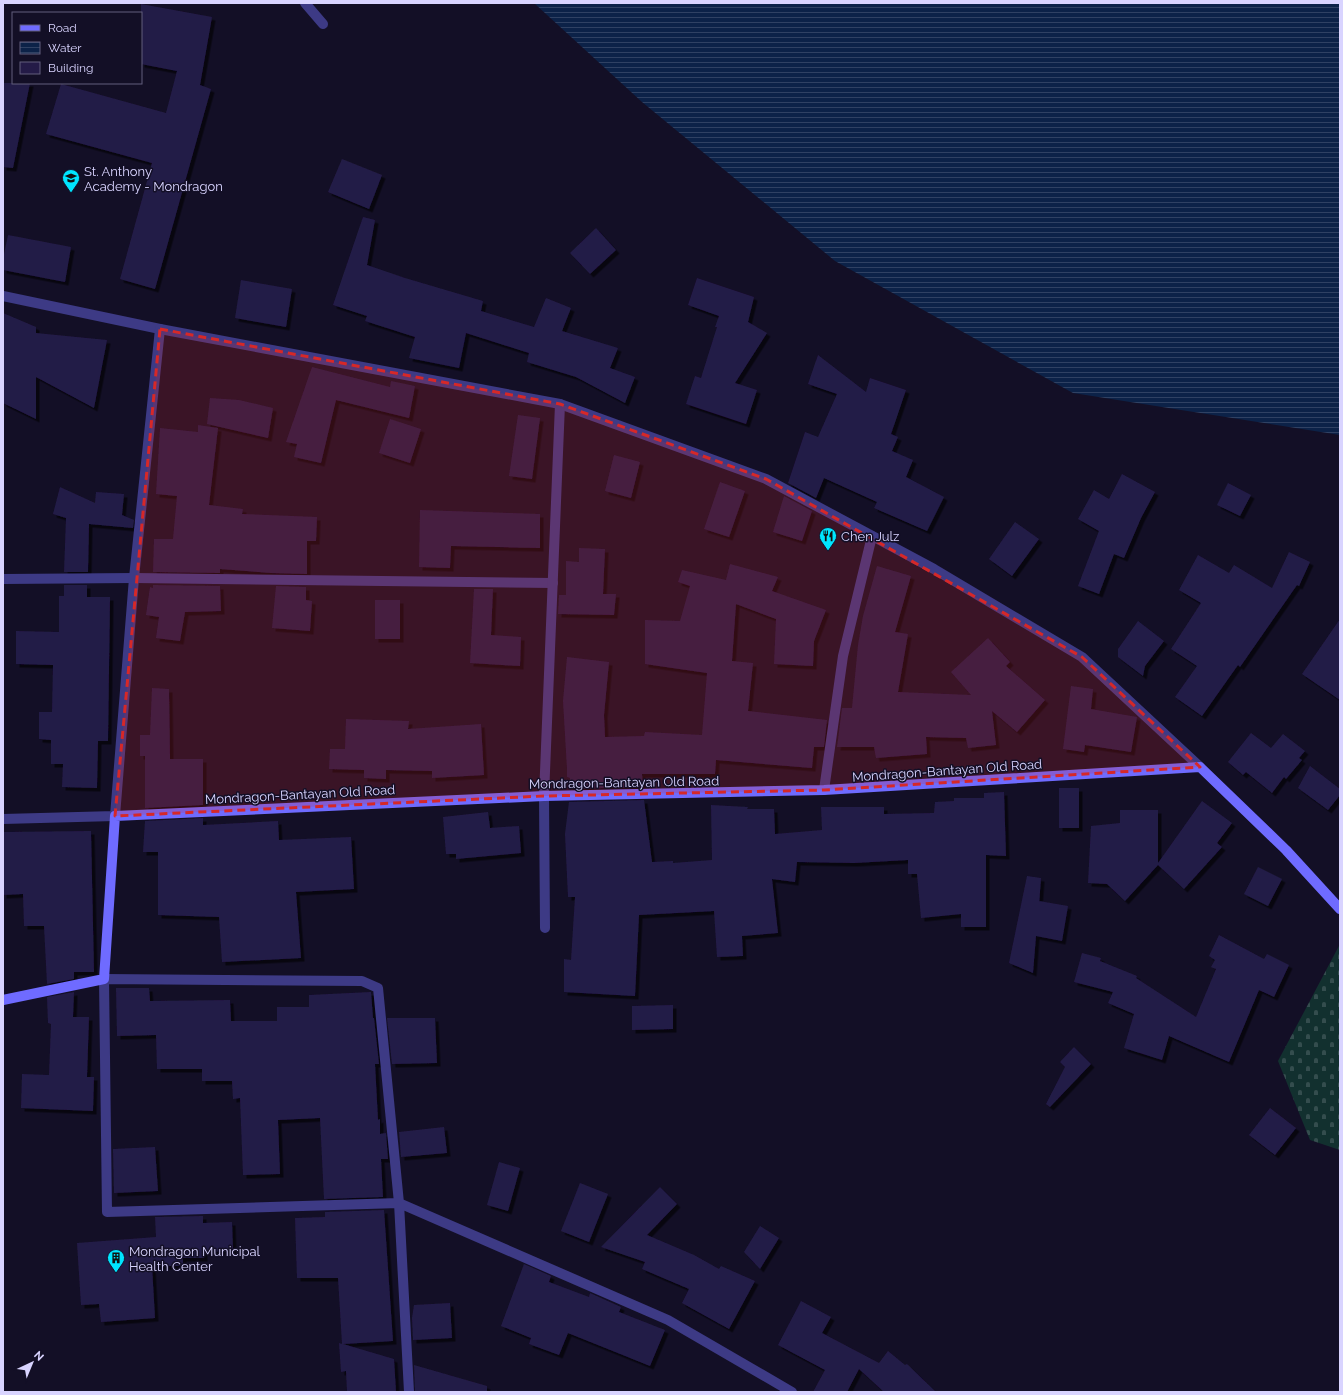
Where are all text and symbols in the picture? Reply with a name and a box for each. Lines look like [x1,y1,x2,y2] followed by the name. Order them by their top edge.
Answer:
[12,12,142,84] legend
[48,21,77,35] text: Road
[48,41,82,55] text: Water
[48,61,94,75] text: Building
[84,164,223,194] place label: St. Anthony Academy - Mondragon
[61,168,81,193] school or university icon: St. Anthony Academy - Mondragon
[818,526,838,551] restaurant icon: Chen Julz
[841,529,900,544] place label: Chen Julz
[852,756,1043,785] street label: Mondragon-Bantayan Old Road
[529,773,719,792] street label: Mondragon-Bantayan Old Road
[205,782,395,807] street label: Mondragon-Bantayan Old Road
[129,1244,261,1274] place label: Mondragon Municipal Health Center
[106,1248,126,1273] building icon: Mondragon Municipal Health Center
[12,1343,52,1383] north arrow
[31,1349,46,1364] text: N

